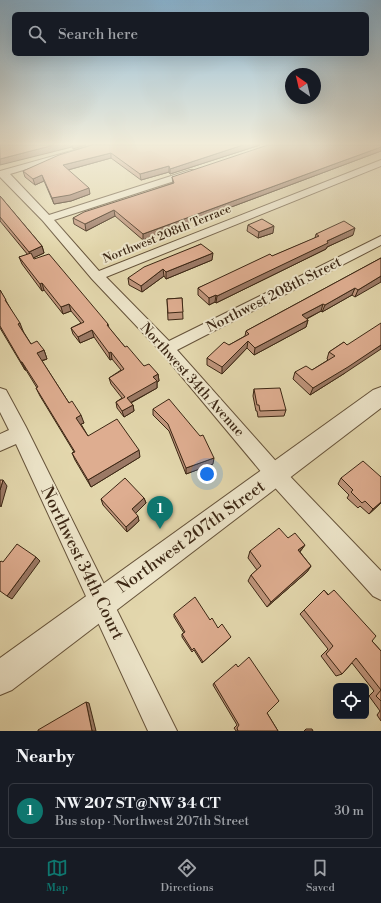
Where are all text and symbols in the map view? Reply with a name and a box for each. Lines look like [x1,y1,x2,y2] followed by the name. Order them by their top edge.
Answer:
[12,12,369,56] search box
[26,23,48,45] icon: search
[58,25,138,44] text: Search here
[285,68,321,104] north arrow
[101,201,233,267] street label: Northwest 208th Terrace
[204,253,344,337] street label: Northwest 208th Street
[136,319,248,441] street label: Northwest 34th Avenue
[197,464,217,484] your location
[112,476,270,598] street label: Northwest 207th Street
[35,483,129,643] street label: Northwest 34th Court
[147,496,173,529] pin: 1
[333,683,369,719] map controls
[333,683,369,719] button: locate
[16,746,75,768] text: Nearby
[55,794,221,813] text: NW 207 ST@NW 34 CT
[27,803,33,819] text: 1
[334,803,364,819] text: 30 m
[55,813,249,829] text: Bus stop · Northwest 207th Street
[46,857,68,895] tab: Map
[161,857,214,895] tab: Directions
[306,857,335,895] tab: Saved

